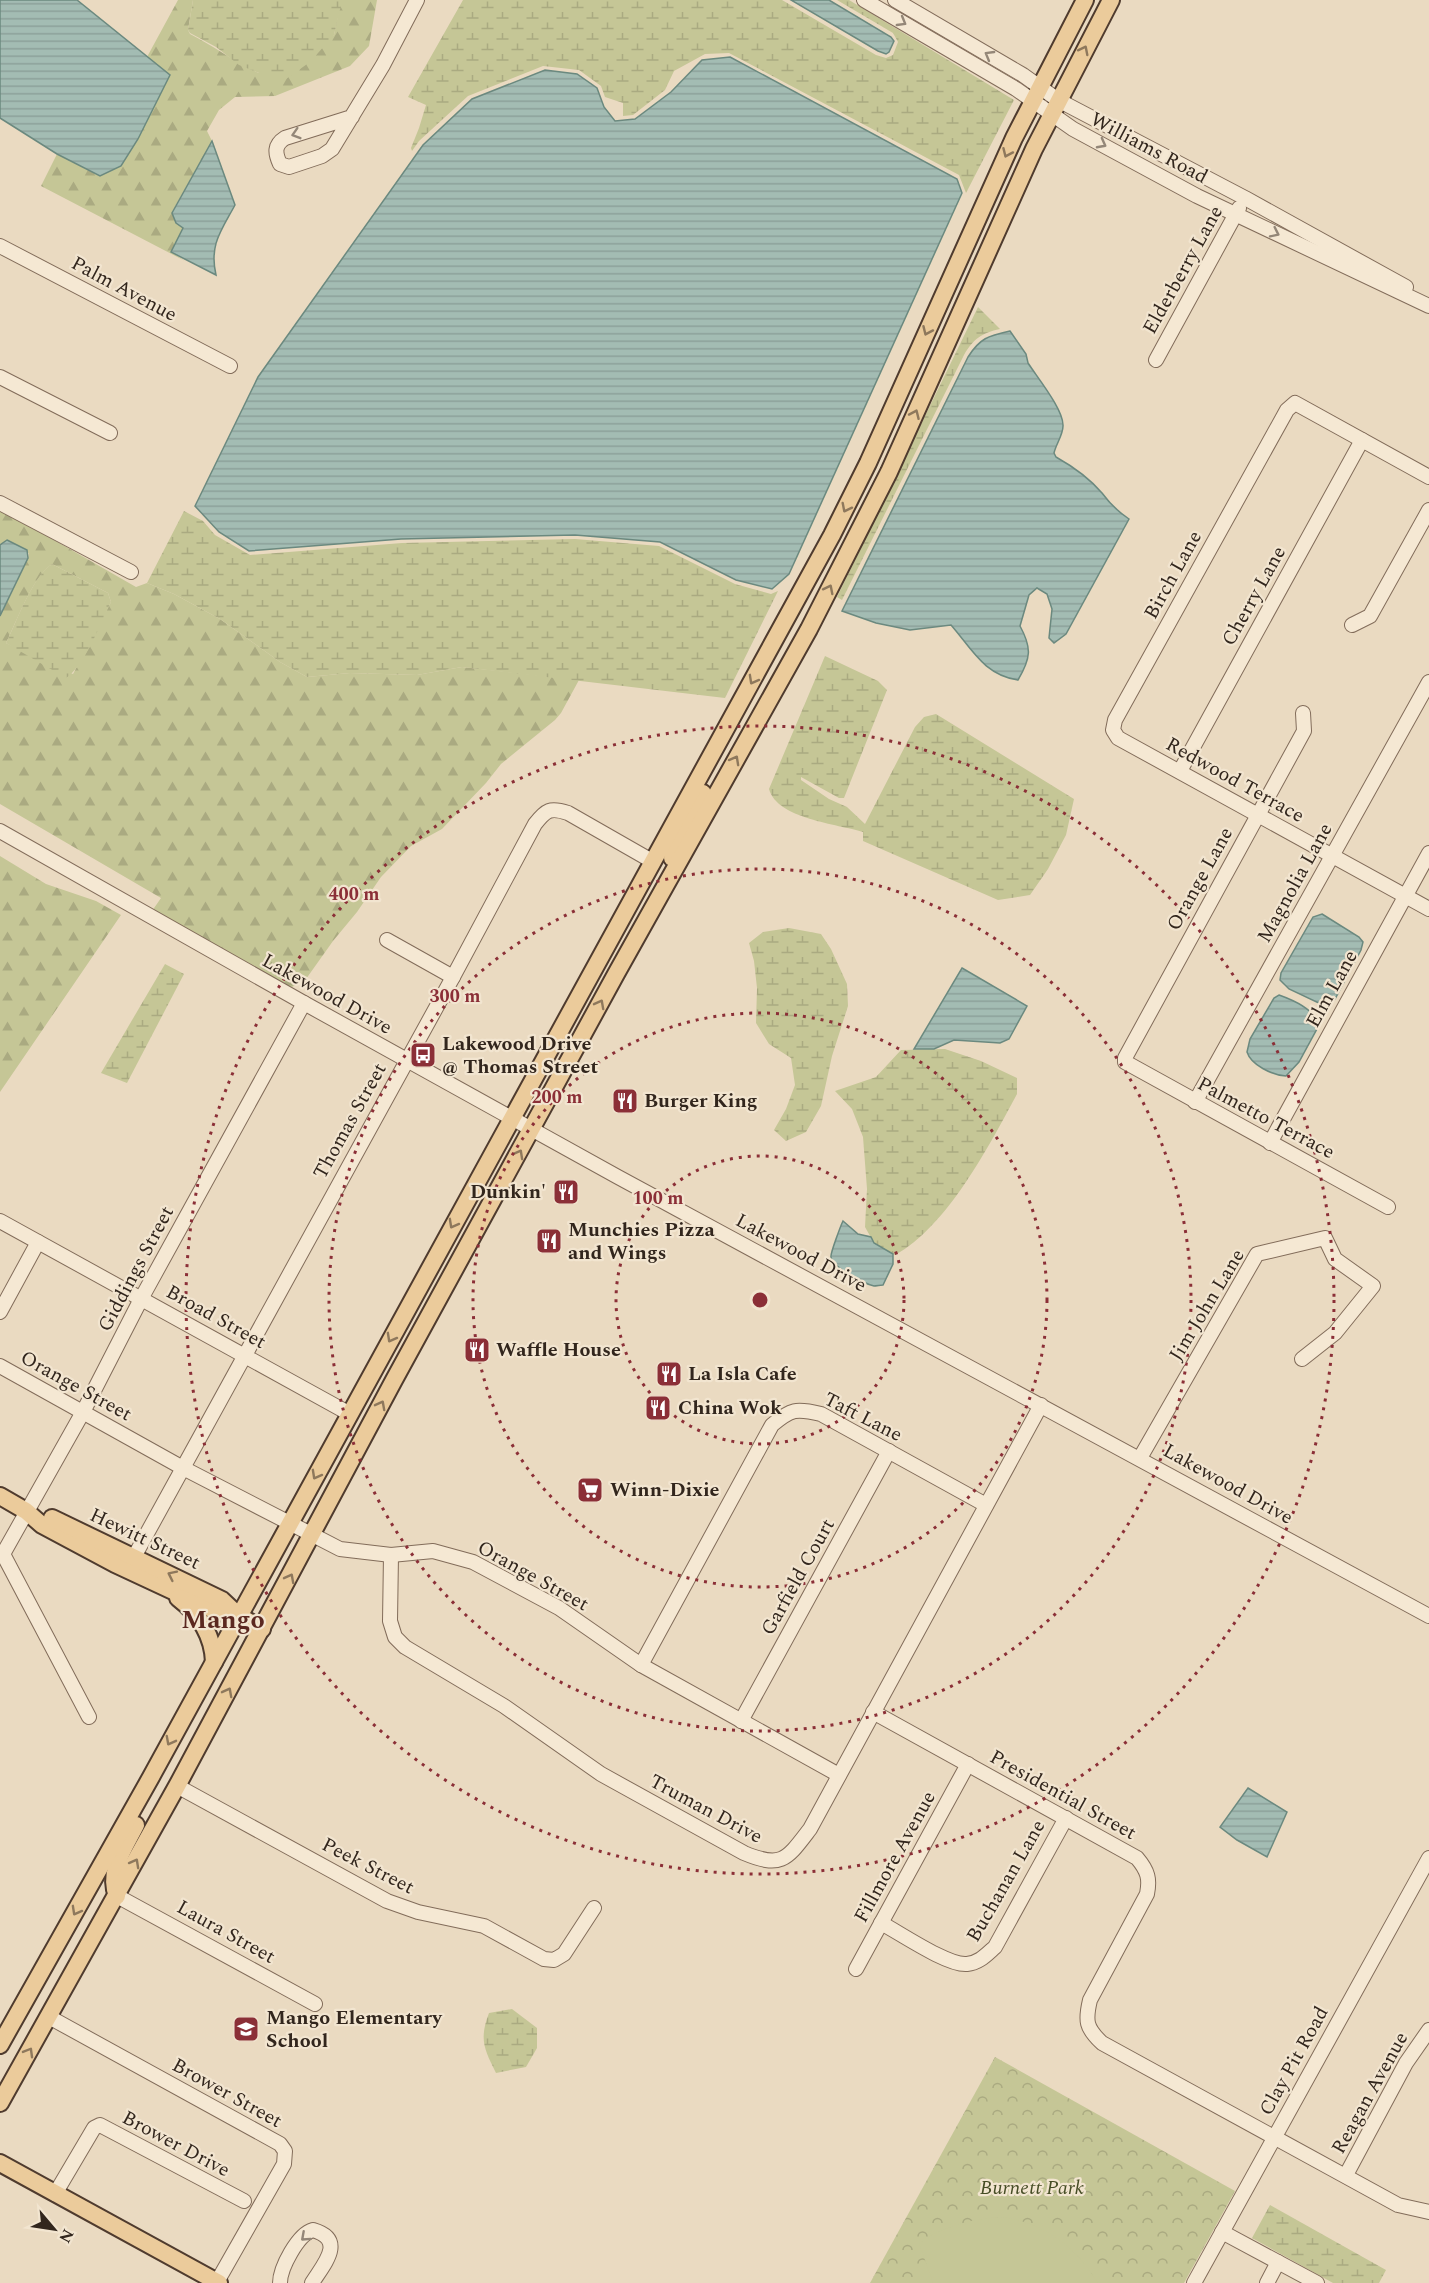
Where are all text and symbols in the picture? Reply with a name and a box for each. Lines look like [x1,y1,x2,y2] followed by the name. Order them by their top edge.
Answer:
[896,15,906,26] one-way arrow
[1077,45,1088,56] one-way arrow
[985,51,995,63] one-way arrow
[1085,104,1213,192] street label: Williams Road
[291,127,302,139] one-way arrow
[1095,137,1106,148] one-way arrow
[1002,146,1014,157] one-way arrow
[1135,200,1231,340] street label: Elderberry Lane
[1269,226,1280,238] one-way arrow
[66,248,182,330] street label: Palm Avenue
[922,324,934,335] one-way arrow
[908,409,920,420] one-way arrow
[841,502,853,513] one-way arrow
[1136,525,1210,625] street label: Birch Lane
[1214,541,1294,651] street label: Cherry Lane
[822,585,833,595] one-way arrow
[749,673,760,684] one-way arrow
[1160,729,1310,831] street label: Redwood Terrace
[728,756,740,766] one-way arrow
[1250,818,1340,948] street label: Magnolia Lane
[1159,822,1241,936] street label: Orange Lane
[328,881,380,908] text: 400 m
[1298,945,1366,1033] street label: Elm Lane
[256,946,398,1042] street label: Lakewood Drive
[429,983,481,1010] text: 300 m
[593,1000,604,1010] one-way arrow
[442,1029,598,1082] place label: Lakewood Drive @ Thomas Street
[408,1040,438,1070] bus stop icon: Lakewood Drive @ Thomas Street
[306,1057,394,1185] street label: Thomas Street
[1192,1069,1340,1167] street label: Palmetto Terrace
[531,1084,583,1111] text: 200 m
[610,1086,640,1116] restaurant icon: Burger King
[644,1086,758,1116] place label: Burger King
[512,1150,523,1160] one-way arrow
[470,1177,546,1207] place label: Dunkin'
[551,1177,581,1207] restaurant icon: Dunkin'
[632,1185,684,1212] text: 100 m
[90,1201,182,1337] street label: Giddings Street
[730,1206,872,1300] street label: Lakewood Drive
[568,1215,716,1268] place label: Munchies Pizza and Wings
[449,1218,460,1228] one-way arrow
[534,1226,564,1256] restaurant icon: Munchies Pizza and Wings
[1162,1243,1252,1367] street label: Jim John Lane
[160,1277,272,1357] street label: Broad Street
[750,1290,770,1310] centre of rings
[387,1332,398,1342] one-way arrow
[462,1335,492,1365] restaurant icon: Waffle House
[496,1335,621,1365] place label: Waffle House
[15,1343,137,1429] street label: Orange Street
[654,1359,684,1389] restaurant icon: La Isla Cafe
[688,1359,797,1389] place label: La Isla Cafe
[818,1384,908,1450] street label: Taft Lane
[643,1393,673,1423] restaurant icon: China Wok
[678,1393,782,1423] place label: China Wok
[374,1401,385,1412] one-way arrow
[1157,1436,1299,1532] street label: Lakewood Drive
[311,1469,323,1479] one-way arrow
[575,1475,605,1505] supermarket icon: Winn-Dixie
[610,1475,720,1505] place label: Winn-Dixie
[85,1500,205,1578] street label: Hewitt Street
[753,1513,843,1641] street label: Garfield Court
[472,1533,594,1619] street label: Orange Street
[168,1571,179,1583] one-way arrow
[283,1573,294,1584] one-way arrow
[181,1600,265,1640] district label: Mango
[221,1688,232,1698] one-way arrow
[166,1734,177,1745] one-way arrow
[984,1742,1142,1848] street label: Presidential Street
[644,1767,768,1851] street label: Truman Drive
[846,1786,944,1928] street label: Fillmore Avenue
[959,1814,1053,1948] street label: Buchanan Lane
[316,1830,420,1902] street label: Peek Street
[128,1859,139,1870] one-way arrow
[171,1892,281,1972] street label: Laura Street
[72,1905,83,1916] one-way arrow
[1252,2001,1336,2121] street label: Clay Pit Road
[266,2003,443,2056] place label: Mango Elementary School
[231,2014,261,2044] school or university icon: Mango Elementary School
[1324,2026,1416,2160] street label: Reagan Avenue
[22,2048,34,2058] one-way arrow
[166,2050,288,2136] street label: Brower Street
[117,2103,235,2185] street label: Brower Drive
[980,2173,1085,2203] park label: Burnett Park
[24,2199,84,2259] north arrow
[53,2224,80,2247] text: N
[301,2230,311,2241] one-way arrow

